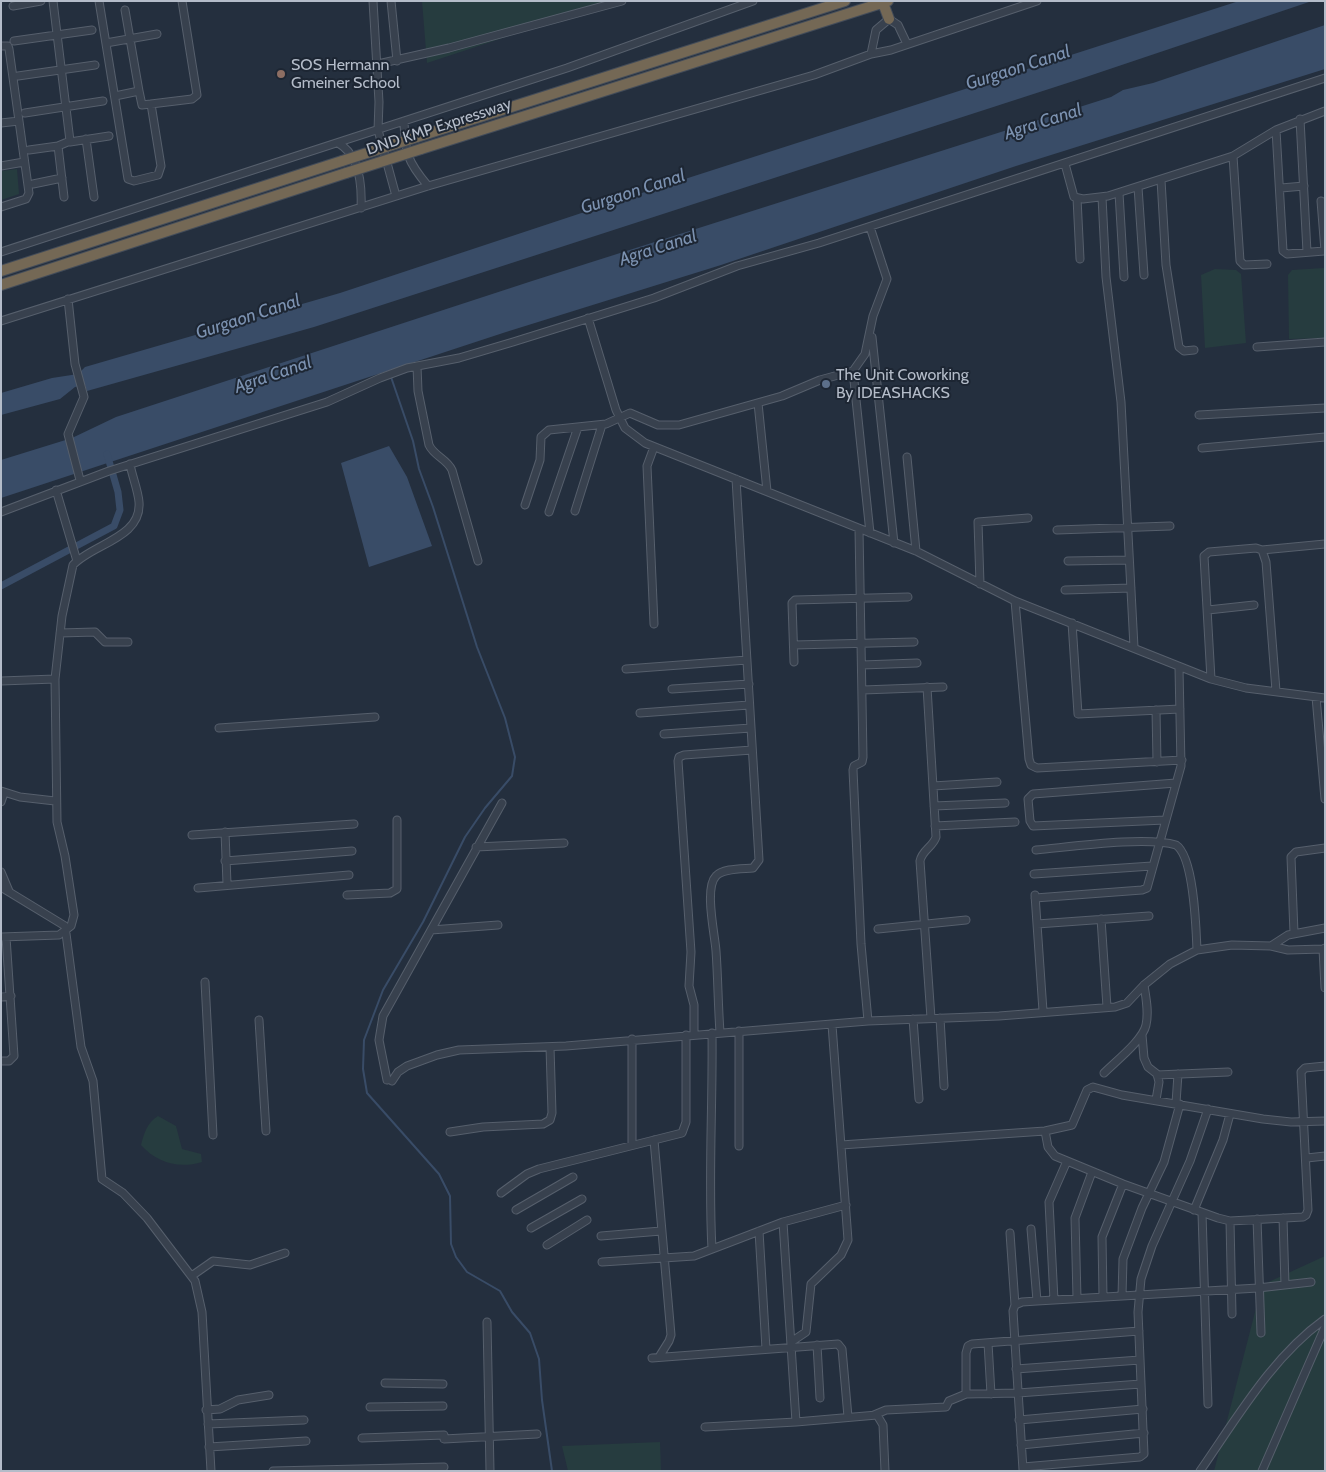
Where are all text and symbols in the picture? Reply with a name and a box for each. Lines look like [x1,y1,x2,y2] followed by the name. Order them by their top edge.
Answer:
[963,41,1073,95] water label: Gurgaon Canal
[291,55,400,93] place label: SOS Hermann Gmeiner School
[275,68,287,80] marker: SOS Hermann Gmeiner School
[364,94,514,160] street label: DND KMP Expressway
[1002,99,1084,145] water label: Agra Canal
[578,165,688,219] water label: Gurgaon Canal
[617,225,699,271] water label: Agra Canal
[193,290,303,344] water label: Gurgaon Canal
[232,352,314,398] water label: Agra Canal
[836,365,969,403] place label: The Unit Coworking By IDEASHACKS
[820,378,832,390] marker: The Unit Coworking By IDEASHACKS

